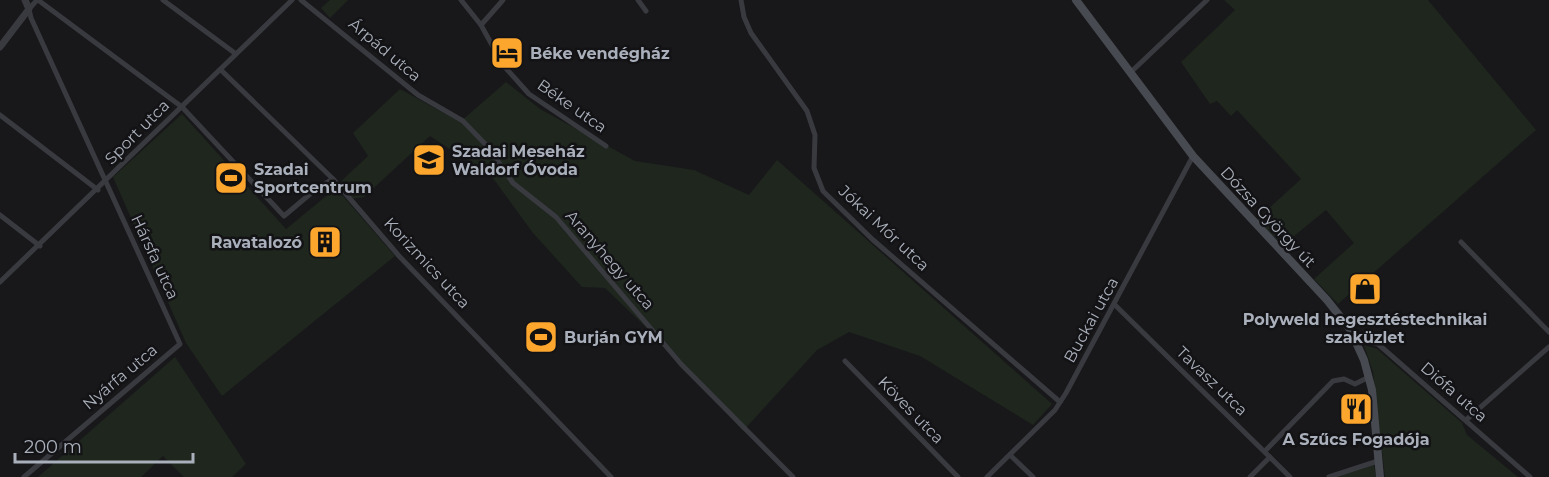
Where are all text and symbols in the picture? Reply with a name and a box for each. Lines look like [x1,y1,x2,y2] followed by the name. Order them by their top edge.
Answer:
[345,14,425,86] street label: Árpád utca
[489,35,525,71] hotel icon: Béke vendégház
[530,44,670,63] place label: Béke vendégház
[534,75,610,137] street label: Béke utca
[101,96,173,168] street label: Sport utca
[411,142,447,178] school or university icon: Szadai Meseház Waldorf Óvoda
[452,142,585,179] place label: Szadai Meseház Waldorf Óvoda
[213,160,249,196] sports icon: Szadai Sportcentrum
[254,160,372,197] place label: Szadai Sportcentrum
[1216,163,1320,272] street label: Dózsa György út
[834,181,933,275] street label: Jókai Mór utca
[562,206,658,314] street label: Aranyhegy utca
[127,212,183,302] street label: Hársfa utca
[380,214,474,312] street label: Korizmics utca
[307,224,343,260] building icon: Ravatalozó
[211,233,302,252] place label: Ravatalozó
[1347,271,1383,307] shop icon: Polyweld hegesztéstechnikai szaküzlet
[1060,274,1122,366] street label: Buckai utca
[1243,310,1487,347] place label: Polyweld hegesztéstechnikai szaküzlet
[523,319,559,355] sports icon: Burján GYM
[564,328,663,347] place label: Burján GYM
[79,340,161,414] street label: Nyárfa utca
[1173,342,1251,420] street label: Tavasz utca
[1417,358,1491,426] street label: Diófa utca
[874,372,948,448] street label: Köves utca
[1338,391,1374,427] restaurant icon: A Szűcs Fogadója
[15,426,194,464] scale bar
[1282,430,1430,449] place label: A Szűcs Fogadója
[24,436,82,458] text: 200 m

